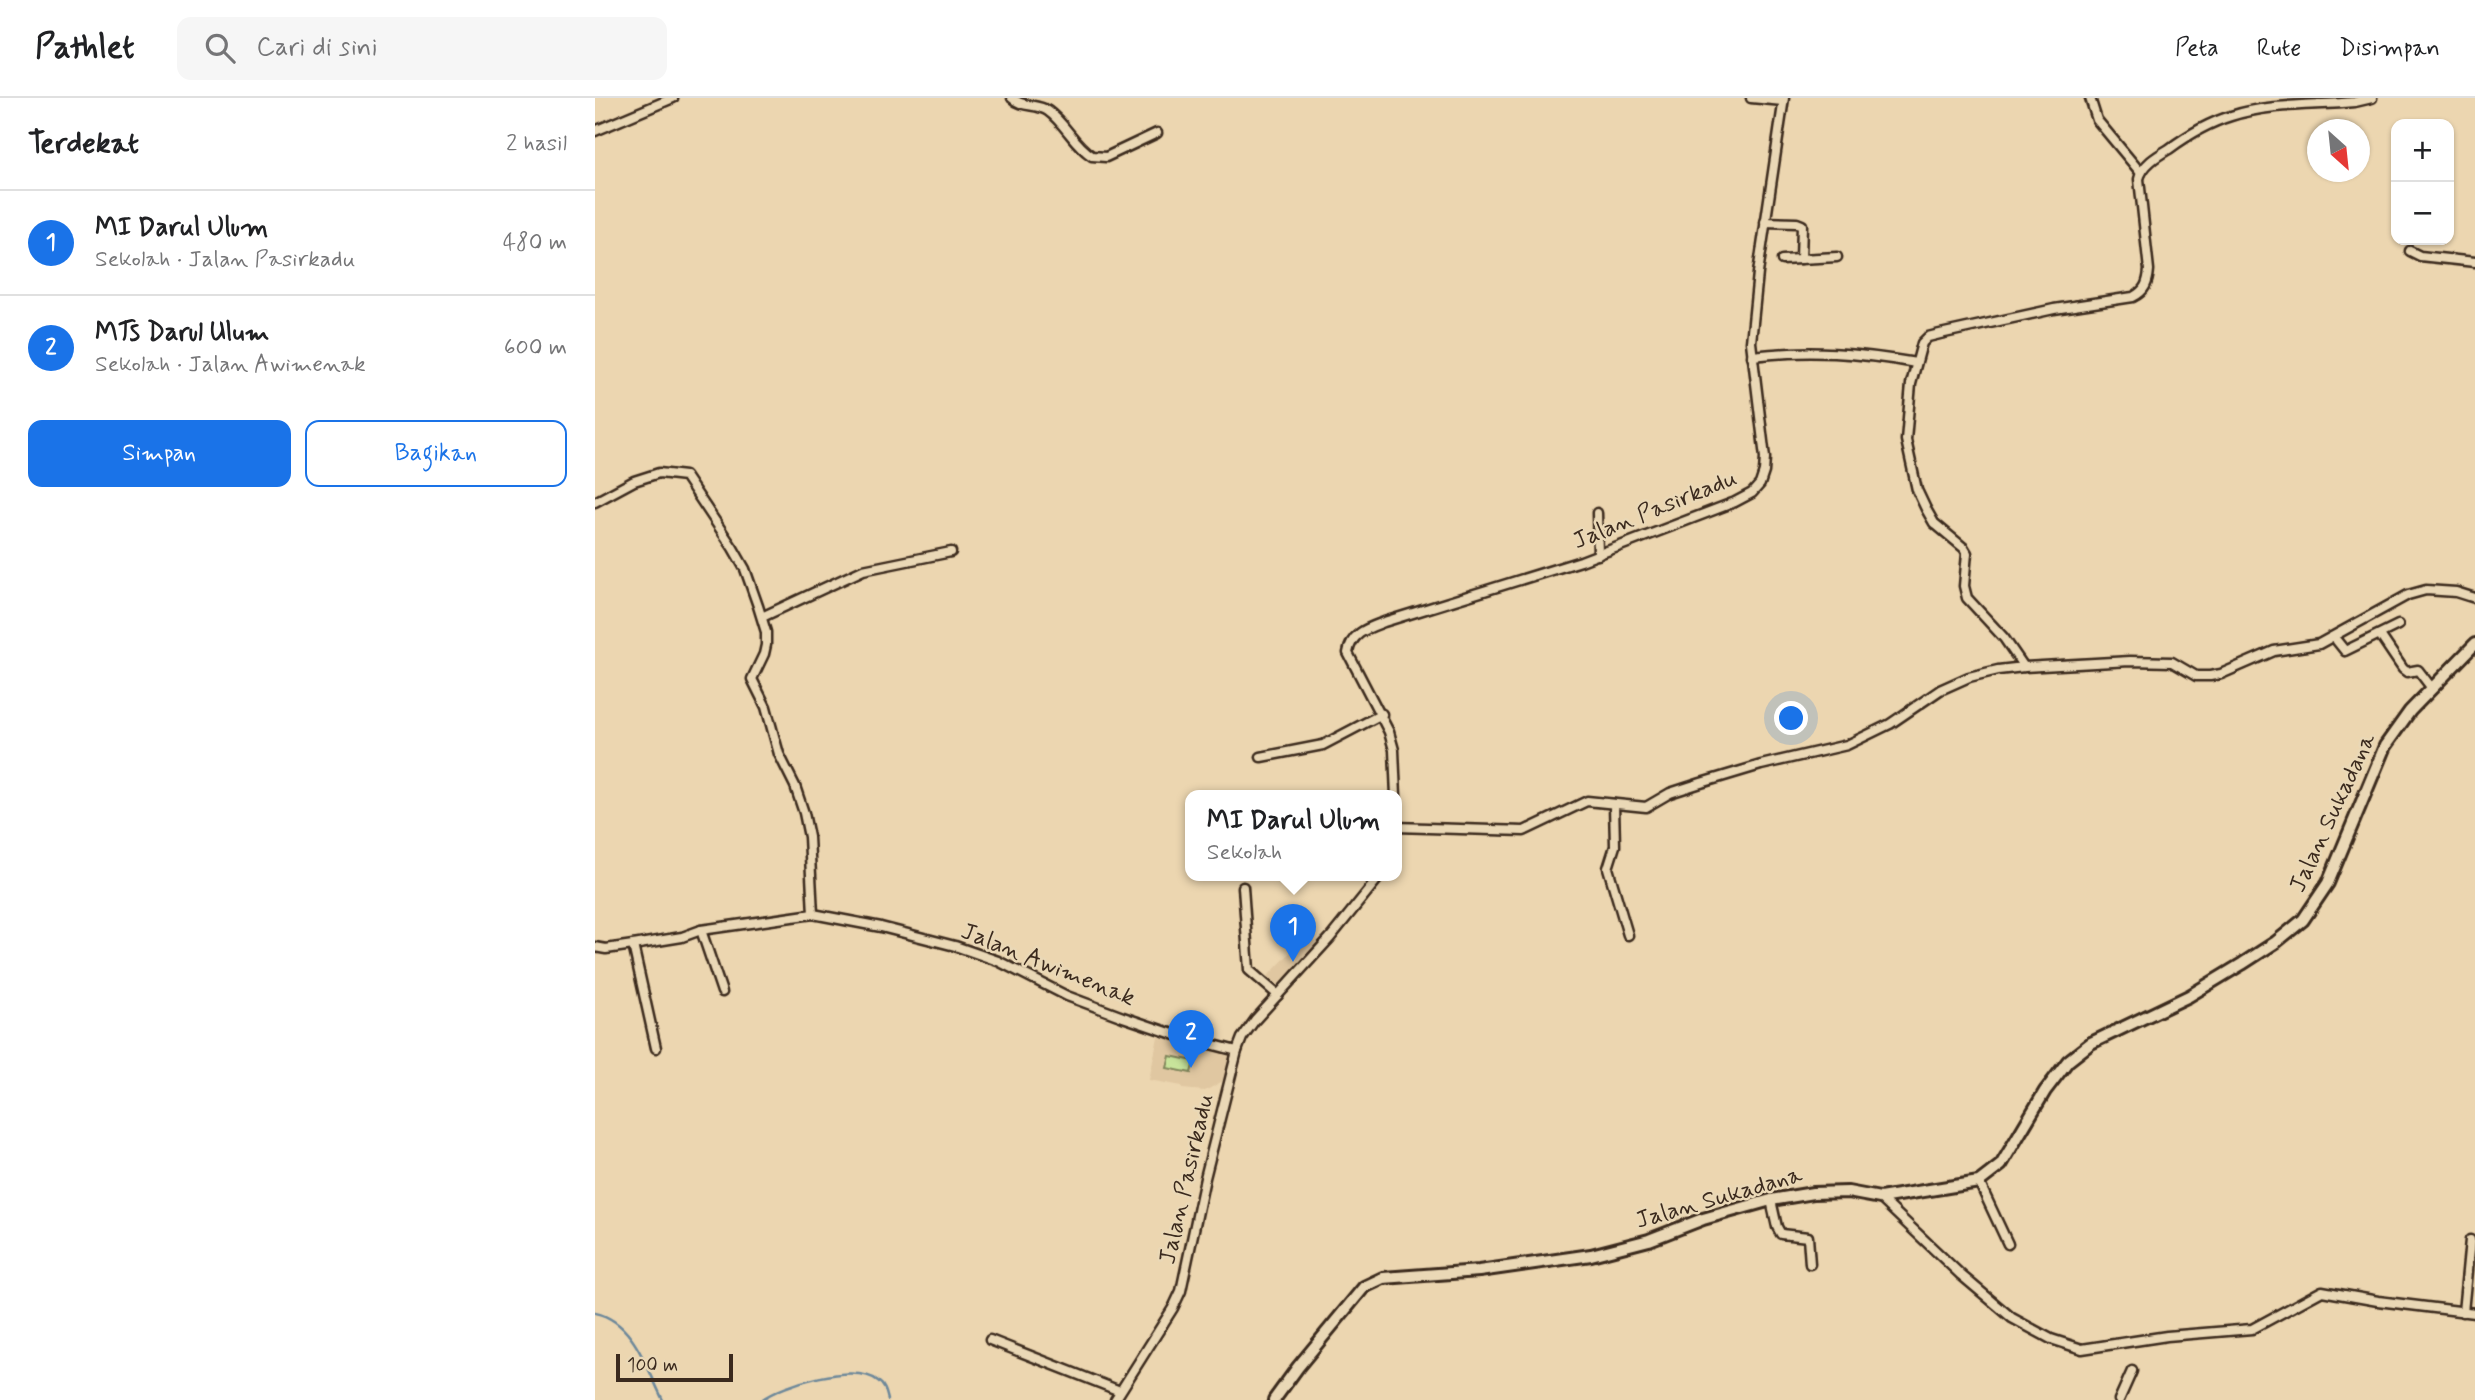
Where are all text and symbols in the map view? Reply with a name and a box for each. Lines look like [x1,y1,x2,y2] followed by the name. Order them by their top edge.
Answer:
[177,17,667,80] search box
[35,26,135,70] text: Pathlet
[201,29,239,67] icon: search
[257,31,378,65] text: Cari di sini
[2175,33,2219,64] text: Peta
[2257,33,2301,64] text: Rute
[2339,33,2440,64] text: Disimpan
[2307,119,2370,182] north arrow
[2391,119,2454,245] map controls
[2391,119,2454,182] button: +
[28,124,139,163] text: Terdekat
[506,129,567,159] text: 2 hasil
[2391,182,2454,245] button: −
[95,211,268,245] text: MI Darul Ulum
[46,228,56,258] text: 1
[503,228,567,258] text: 480 m
[95,245,355,275] text: Sekolah · Jalan Pasirkadu
[95,316,269,350] text: MTs Darul Ulum
[45,333,57,363] text: 2
[504,333,567,363] text: 600 m
[95,350,366,380] text: Sekolah · Jalan Awimenak
[28,420,291,487] button: Simpan
[305,420,567,487] button: Bagikan
[1568,463,1742,557] street label: Jalan Pasirkadu
[1774,701,1808,735] your location
[2283,728,2384,897] street label: Jalan Sukadana
[1185,790,1402,881] popup
[1207,804,1380,838] text: MI Darul Ulum
[1207,838,1283,868] text: Sekolah
[1270,904,1316,962] pin: 1
[956,916,1140,1014] street label: Jalan Awimenak
[1168,1010,1214,1068] pin: 2
[1152,1091,1222,1267] street label: Jalan Pasirkadu
[1632,1159,1807,1237] street label: Jalan Sukadana
[616,1351,733,1383] scale bar
[627,1353,678,1378] text: 100 m

